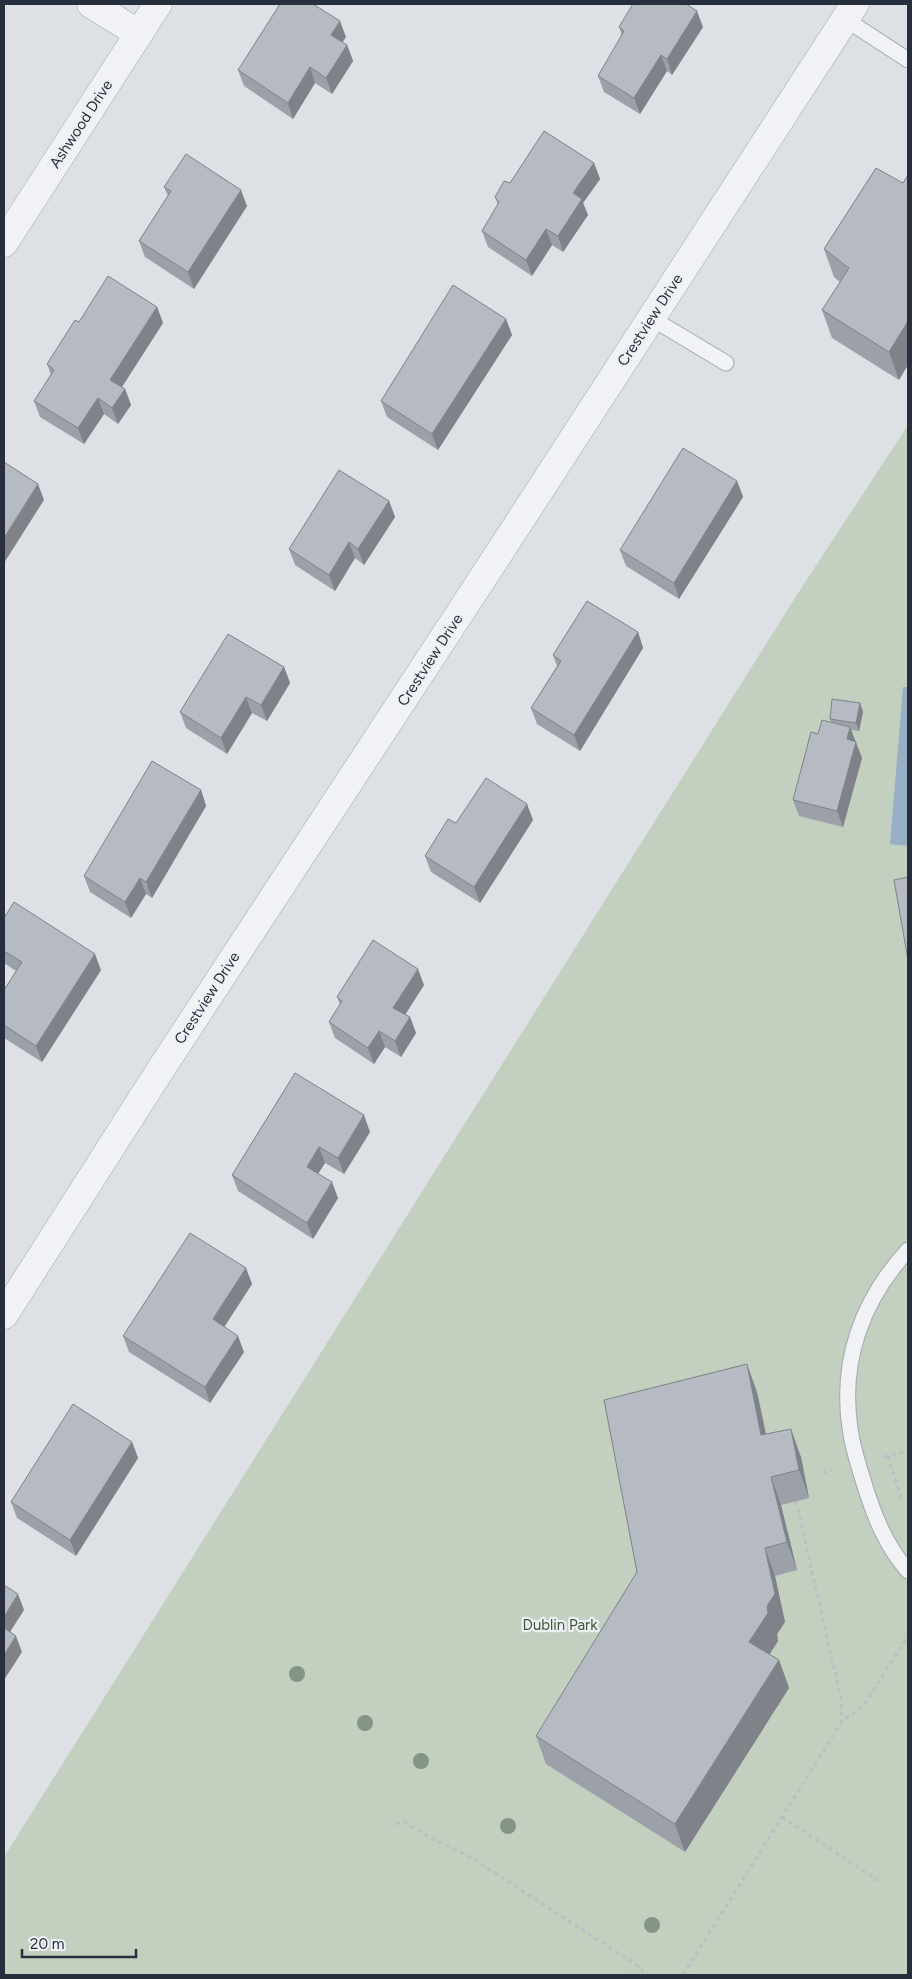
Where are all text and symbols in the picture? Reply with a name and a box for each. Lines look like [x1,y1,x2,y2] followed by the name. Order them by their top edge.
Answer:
[46,77,116,171] street label: Ashwood Drive
[614,271,686,369] street label: Crestview Drive
[394,611,466,709] street label: Crestview Drive
[171,949,243,1047] street label: Crestview Drive
[523,1616,598,1634] park label: Dublin Park
[22,1926,136,1958] scale bar
[30,1935,64,1953] text: 20 m

